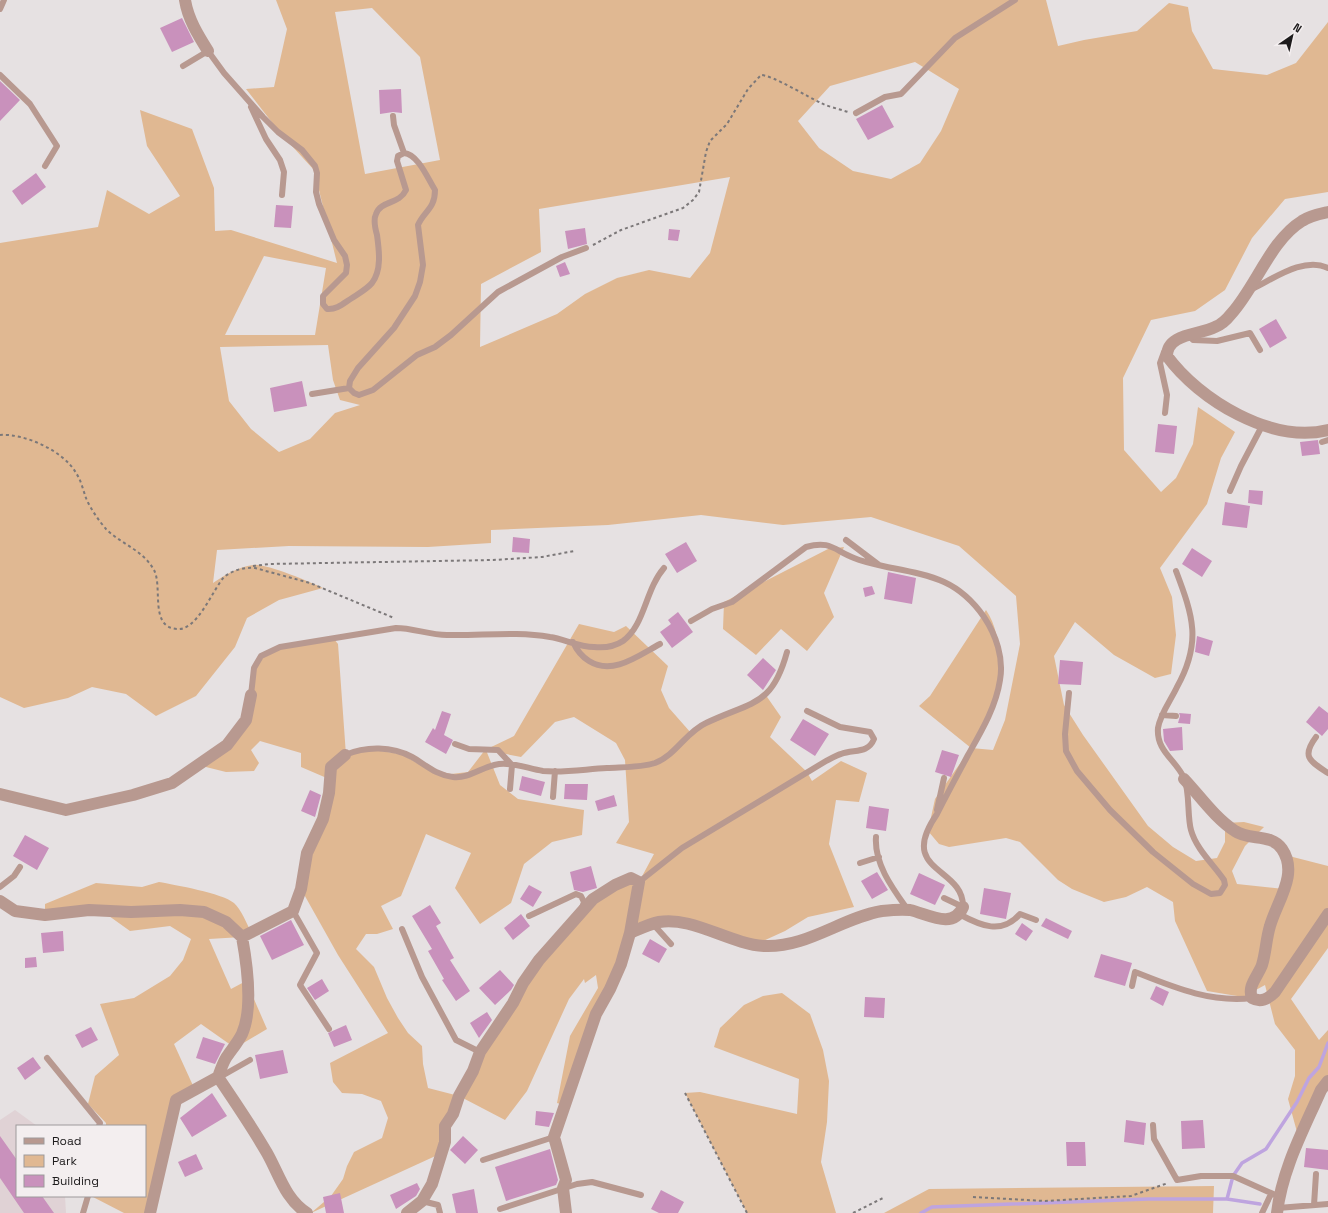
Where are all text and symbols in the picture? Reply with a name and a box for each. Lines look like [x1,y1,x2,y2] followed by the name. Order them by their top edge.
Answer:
[1272,16,1312,56] north arrow
[1291,20,1305,36] text: N
[16,1125,146,1197] legend
[52,1133,81,1149] text: Road
[52,1153,77,1169] text: Park
[52,1173,99,1189] text: Building

